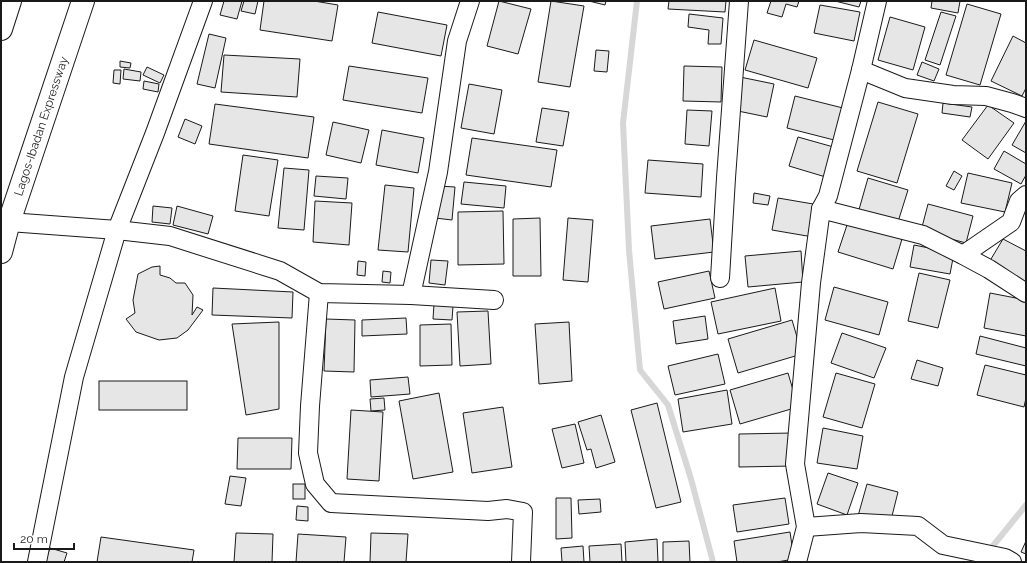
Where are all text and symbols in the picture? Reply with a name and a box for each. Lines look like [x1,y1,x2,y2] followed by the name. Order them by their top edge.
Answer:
[11,54,71,198] street label: Lagos-Ibadan Expressway
[14,525,74,551] scale bar
[20,532,48,546] text: 20 m

